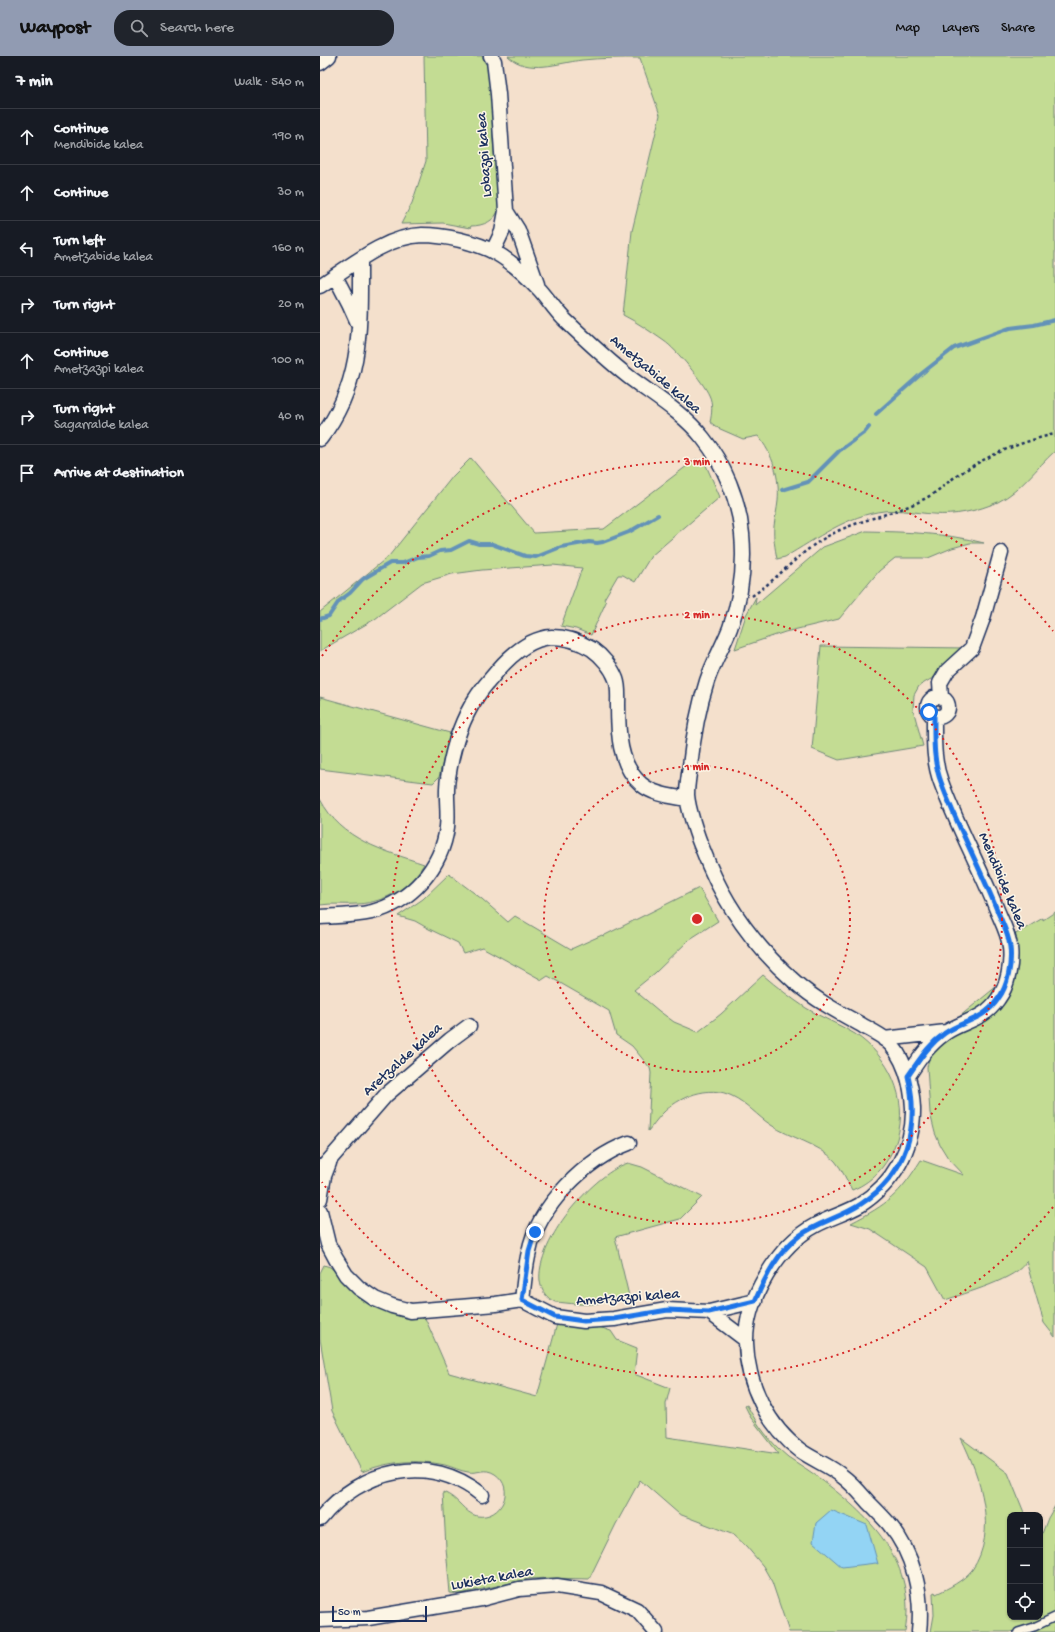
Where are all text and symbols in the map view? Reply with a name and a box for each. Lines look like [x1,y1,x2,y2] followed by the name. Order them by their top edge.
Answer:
[114,10,394,46] search box
[20,17,90,40] text: Waypost
[128,17,150,39] icon: search
[160,19,234,37] text: Search here
[896,20,920,37] text: Map
[942,20,979,37] text: Layers
[1001,20,1035,37] text: Share
[16,72,53,92] text: 7 min
[234,75,304,90] text: Walk · 540 m
[473,111,497,198] street label: Lobazpi kalea
[54,120,108,138] text: Continue
[16,126,38,148] icon: ahead
[273,129,304,144] text: 190 m
[54,138,143,153] text: Mendibide kalea
[16,182,38,204] icon: ahead
[54,184,108,202] text: Continue
[278,185,304,200] text: 30 m
[54,232,105,250] text: Turn left
[16,238,38,260] icon: left
[272,241,304,256] text: 160 m
[54,250,153,265] text: Ametzabide kalea
[16,294,38,316] icon: right
[54,296,114,314] text: Turn right
[278,297,304,312] text: 20 m
[606,331,705,419] street label: Ametzabide kalea
[54,344,108,362] text: Continue
[16,350,38,372] icon: ahead
[272,353,304,368] text: 100 m
[54,362,144,377] text: Ametzazpi kalea
[54,400,114,418] text: Turn right
[16,406,38,428] icon: right
[278,409,304,424] text: 40 m
[54,418,148,433] text: Sagarralde kalea
[683,456,710,470] text: 3 min
[16,462,38,484] icon: arrive
[54,464,184,482] text: Arrive at destination
[684,609,710,623] text: 2 min
[920,703,938,721] route start
[684,761,710,775] text: 1 min
[974,830,1031,933] street label: Mendibide kalea
[690,912,704,926] centre of rings
[360,1019,447,1100] street label: Aretzalde kalea
[526,1223,544,1241] route end
[576,1285,681,1311] street label: Ametzazpi kalea
[1007,1512,1043,1620] map controls
[1007,1512,1043,1548] button: +
[1007,1548,1043,1584] button: −
[450,1563,535,1595] street label: Lukieta kalea
[1007,1584,1043,1620] button: locate
[332,1604,427,1623] scale bar
[338,1607,360,1619] text: 50 m

